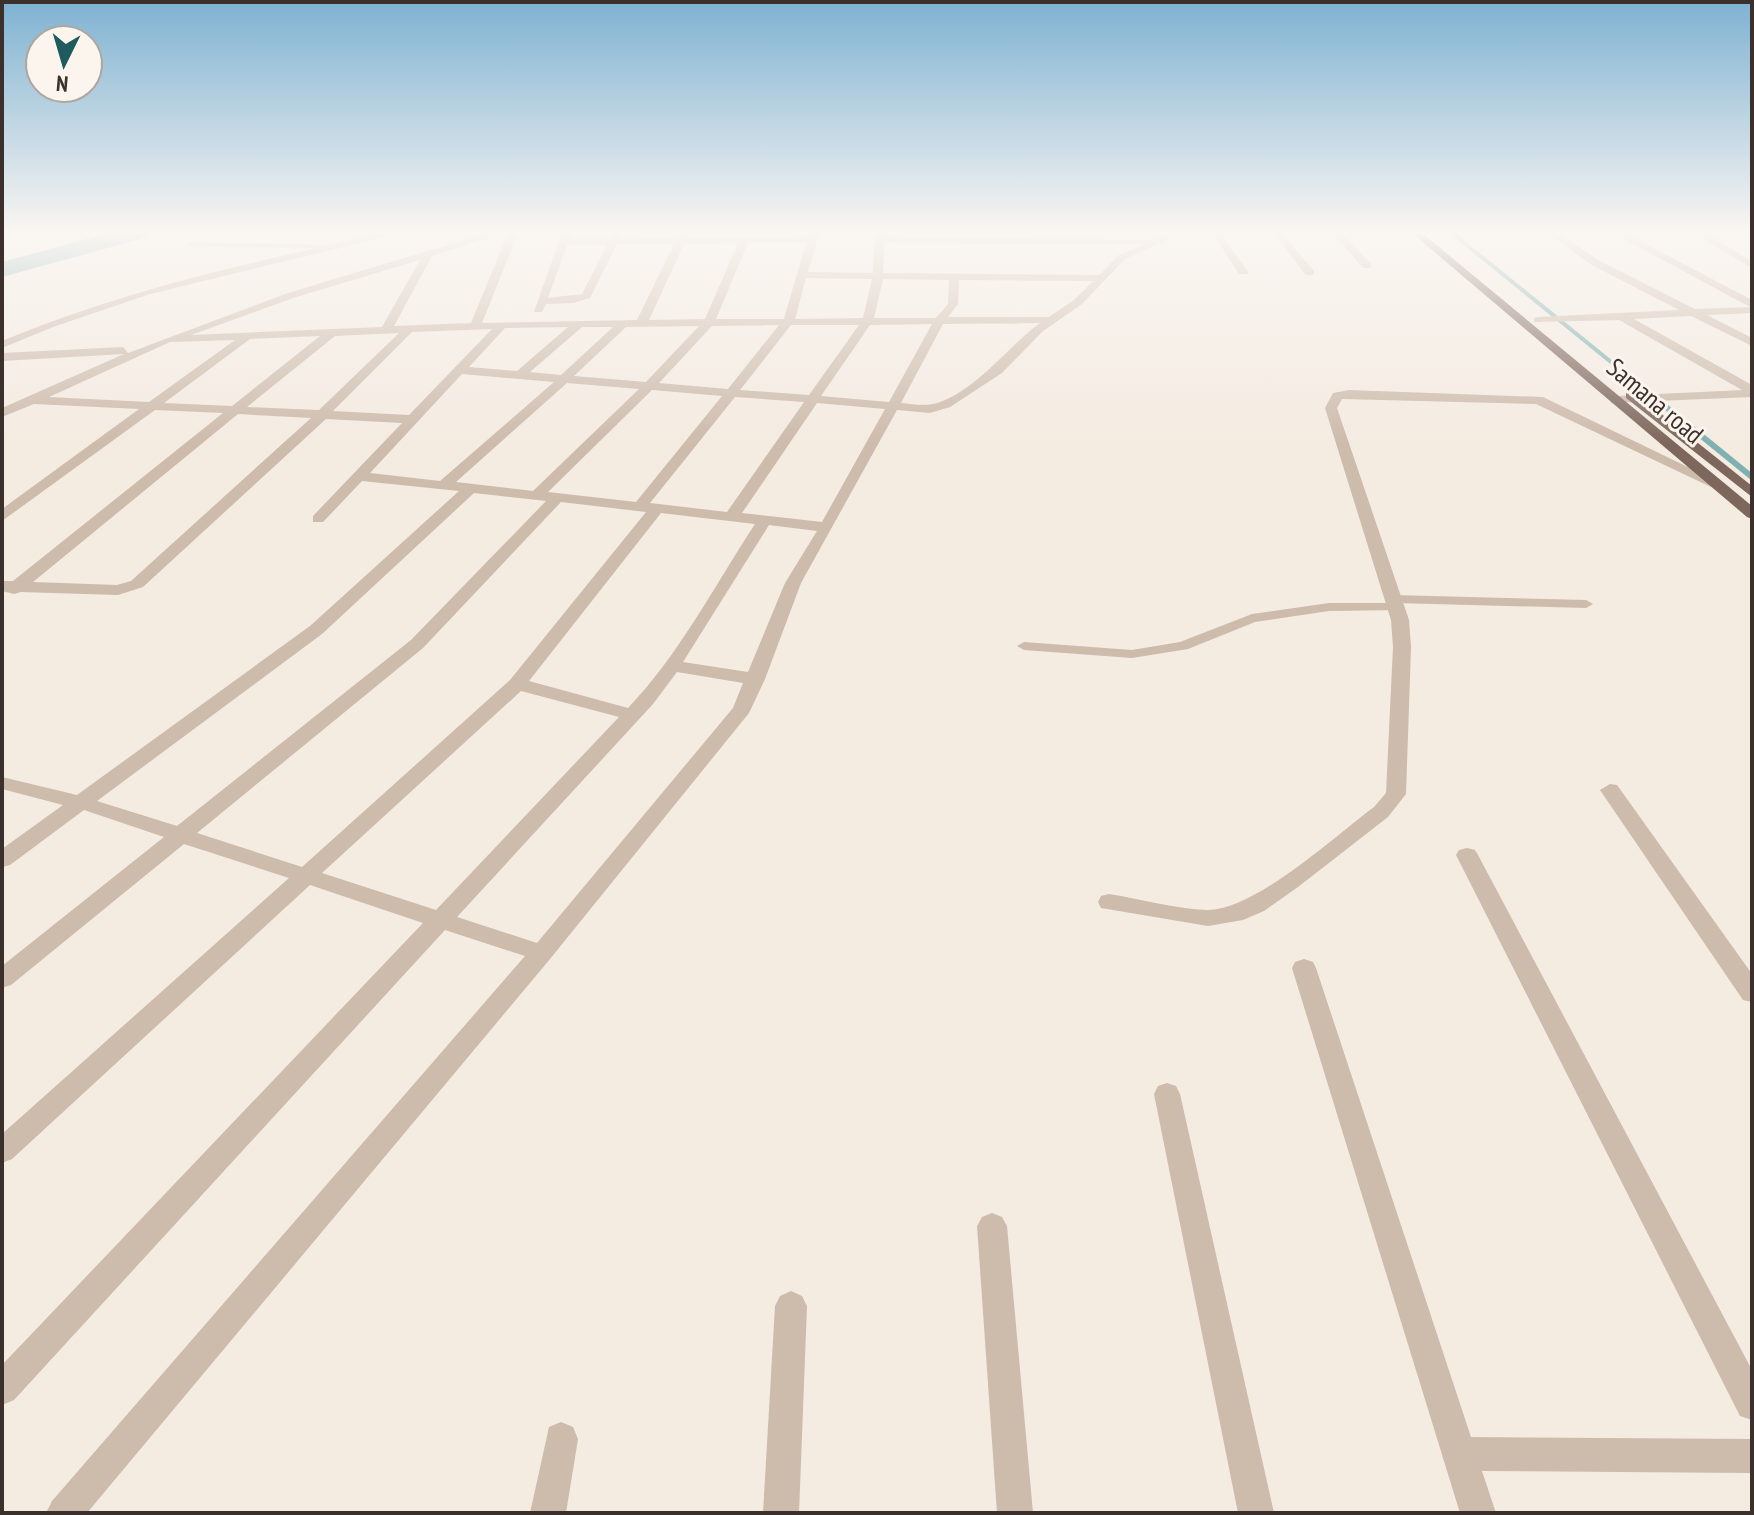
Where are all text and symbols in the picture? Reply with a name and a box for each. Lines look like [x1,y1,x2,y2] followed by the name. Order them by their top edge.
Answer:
[24,24,104,104] north arrow
[55,69,69,98] text: N
[1600,351,1710,451] street label: Samana road

